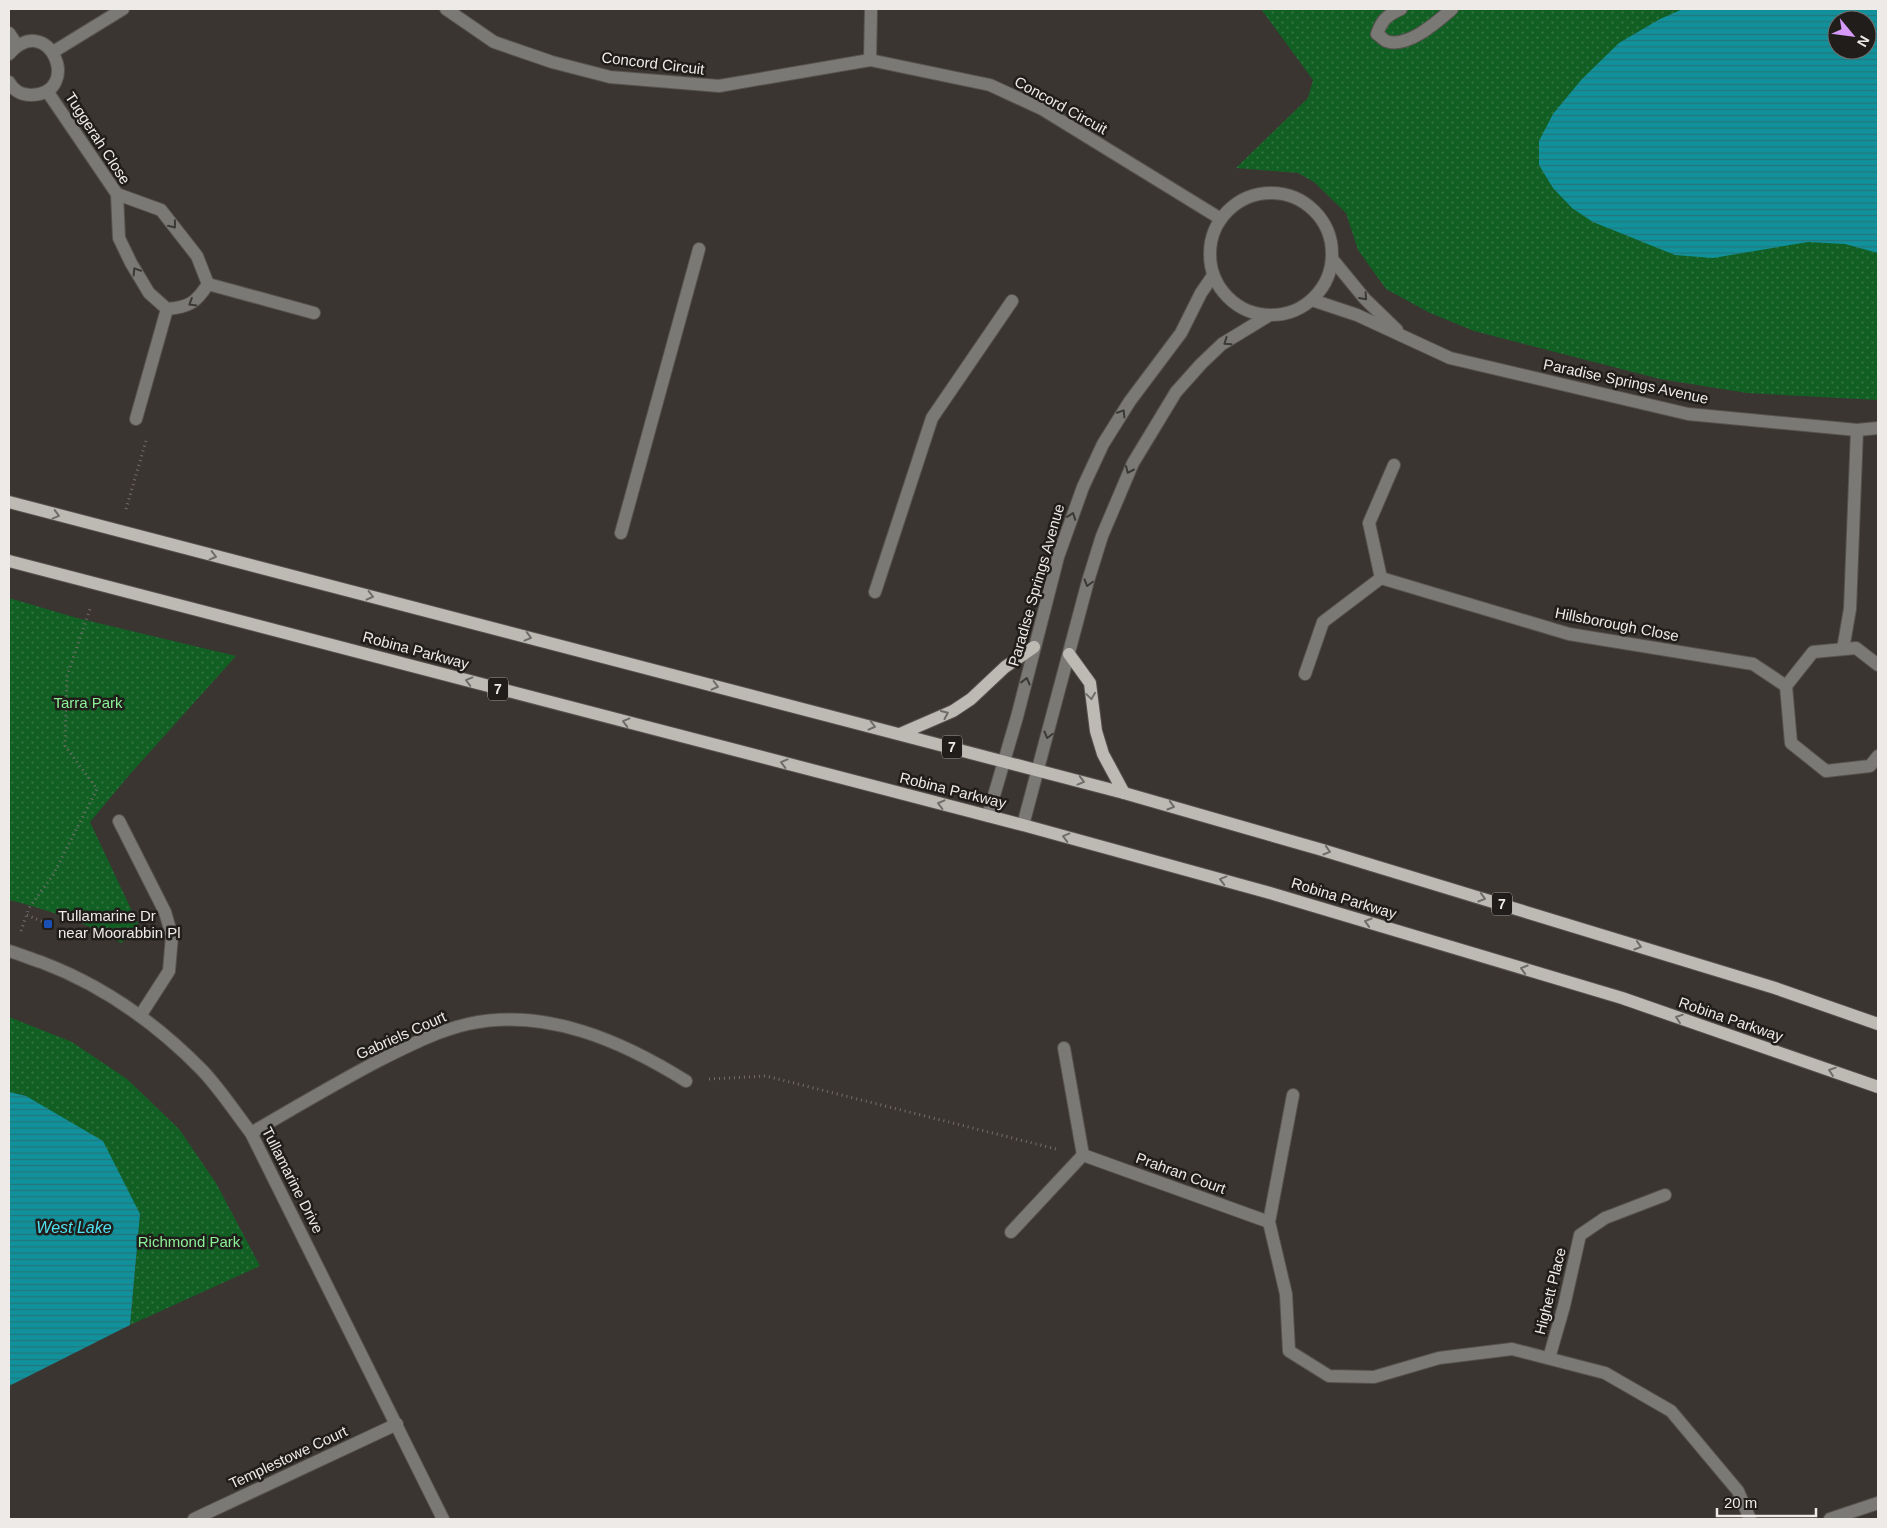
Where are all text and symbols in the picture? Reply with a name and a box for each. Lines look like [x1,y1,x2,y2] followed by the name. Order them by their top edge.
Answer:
[1827,10,1877,60] north arrow
[1854,33,1873,50] text: N
[601,48,706,78] street label: Concord Circuit
[1012,73,1111,138] street label: Concord Circuit
[62,89,134,187] street label: Tuggerah Close
[167,219,176,229] one-way arrow
[133,268,143,277] one-way arrow
[1359,292,1368,301] one-way arrow
[188,296,197,306] one-way arrow
[1223,336,1232,345] one-way arrow
[1542,355,1710,407] street label: Paradise Springs Avenue
[1116,410,1126,419] one-way arrow
[1125,465,1136,474] one-way arrow
[1005,502,1067,668] street label: Paradise Springs Avenue
[51,509,59,519] one-way arrow
[1066,512,1076,521] one-way arrow
[208,550,217,561] one-way arrow
[1083,578,1094,587] one-way arrow
[366,591,374,601] one-way arrow
[1554,604,1680,644] street label: Hillsborough Close
[361,628,471,672] street label: Robina Parkway
[523,631,532,642] one-way arrow
[465,676,474,687] one-way arrow
[1020,676,1031,685] one-way arrow
[488,678,508,701] road number: 7
[711,680,720,691] one-way arrow
[1085,692,1096,700] one-way arrow
[53,694,123,711] park label: Tarra Park
[940,710,949,720] one-way arrow
[622,717,631,728] one-way arrow
[868,721,876,731] one-way arrow
[1043,730,1053,738] one-way arrow
[942,736,962,759] road number: 7
[779,758,788,769] one-way arrow
[898,769,1009,812] street label: Robina Parkway
[1076,776,1085,786] one-way arrow
[937,799,945,810] one-way arrow
[1166,801,1174,811] one-way arrow
[1062,832,1070,843] one-way arrow
[1322,845,1330,855] one-way arrow
[1289,874,1399,922] street label: Robina Parkway
[1218,875,1227,886] one-way arrow
[1492,892,1512,916] road number: 7
[1478,893,1486,903] one-way arrow
[58,907,181,941] place label: Tullamarine Dr near Moorabbin Pl
[42,918,54,930] marker: Tullamarine Dr near Moorabbin Pl
[1364,918,1373,928] one-way arrow
[1633,940,1641,950] one-way arrow
[1520,964,1528,974] one-way arrow
[1677,993,1786,1045] street label: Robina Parkway
[353,1007,449,1062] street label: Gabriels Court
[1675,1014,1683,1024] one-way arrow
[1828,1067,1837,1077] one-way arrow
[259,1124,327,1236] street label: Tullamarine Drive
[1134,1149,1229,1197] street label: Prahran Court
[36,1219,112,1236] water label: West Lake
[138,1233,241,1250] park label: Richmond Park
[1531,1246,1569,1336] street label: Highett Place
[226,1422,351,1492] street label: Templestowe Court
[1717,1486,1816,1518] scale bar
[1724,1494,1757,1511] text: 20 m

